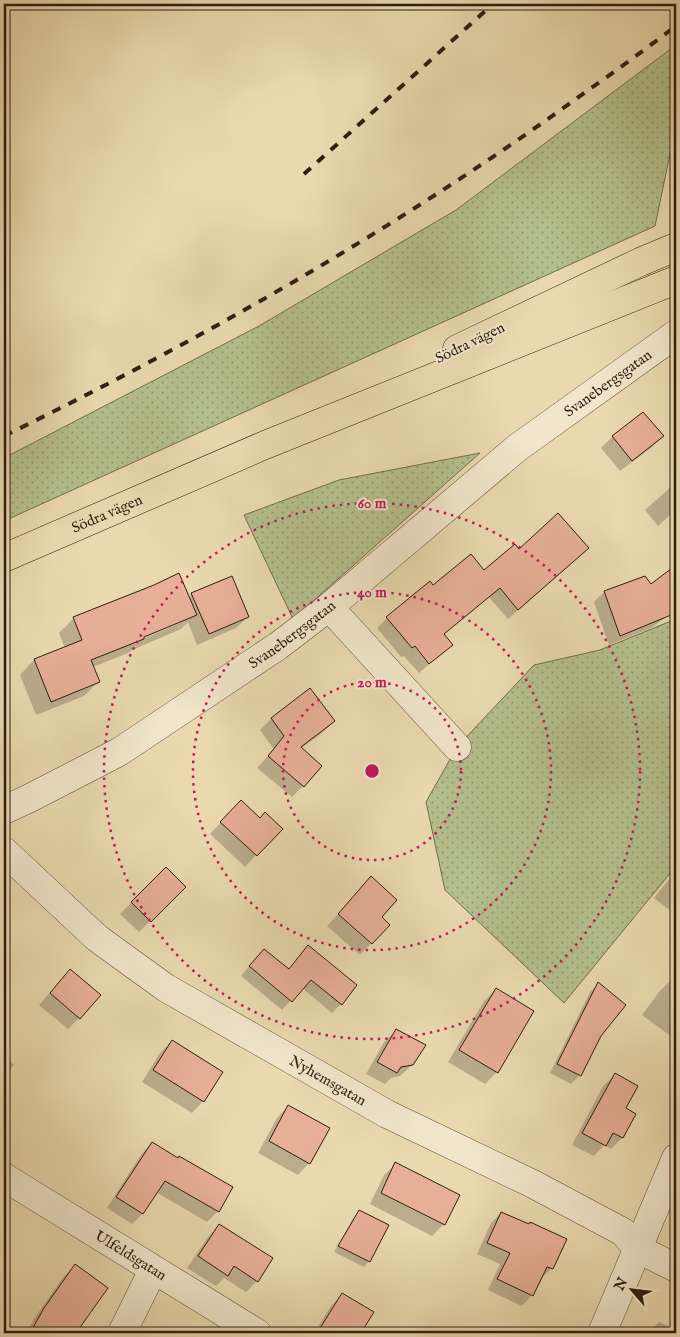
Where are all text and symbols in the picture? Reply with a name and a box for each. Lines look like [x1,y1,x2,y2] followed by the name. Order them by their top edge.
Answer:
[432,318,508,368] street label: Södra vägen
[560,345,655,421] street label: Svanebergsgatan
[68,490,145,537] street label: Södra vägen
[358,494,387,513] text: 60 m
[357,583,387,602] text: 40 m
[245,596,340,673] street label: Svanebergsgatan
[357,673,387,692] text: 20 m
[363,762,381,780] centre of rings
[286,1051,370,1110] street label: Nyhemsgatan
[91,1226,170,1285] street label: Ulfeldsgatan
[608,1264,658,1314] north arrow
[610,1275,632,1295] text: N

